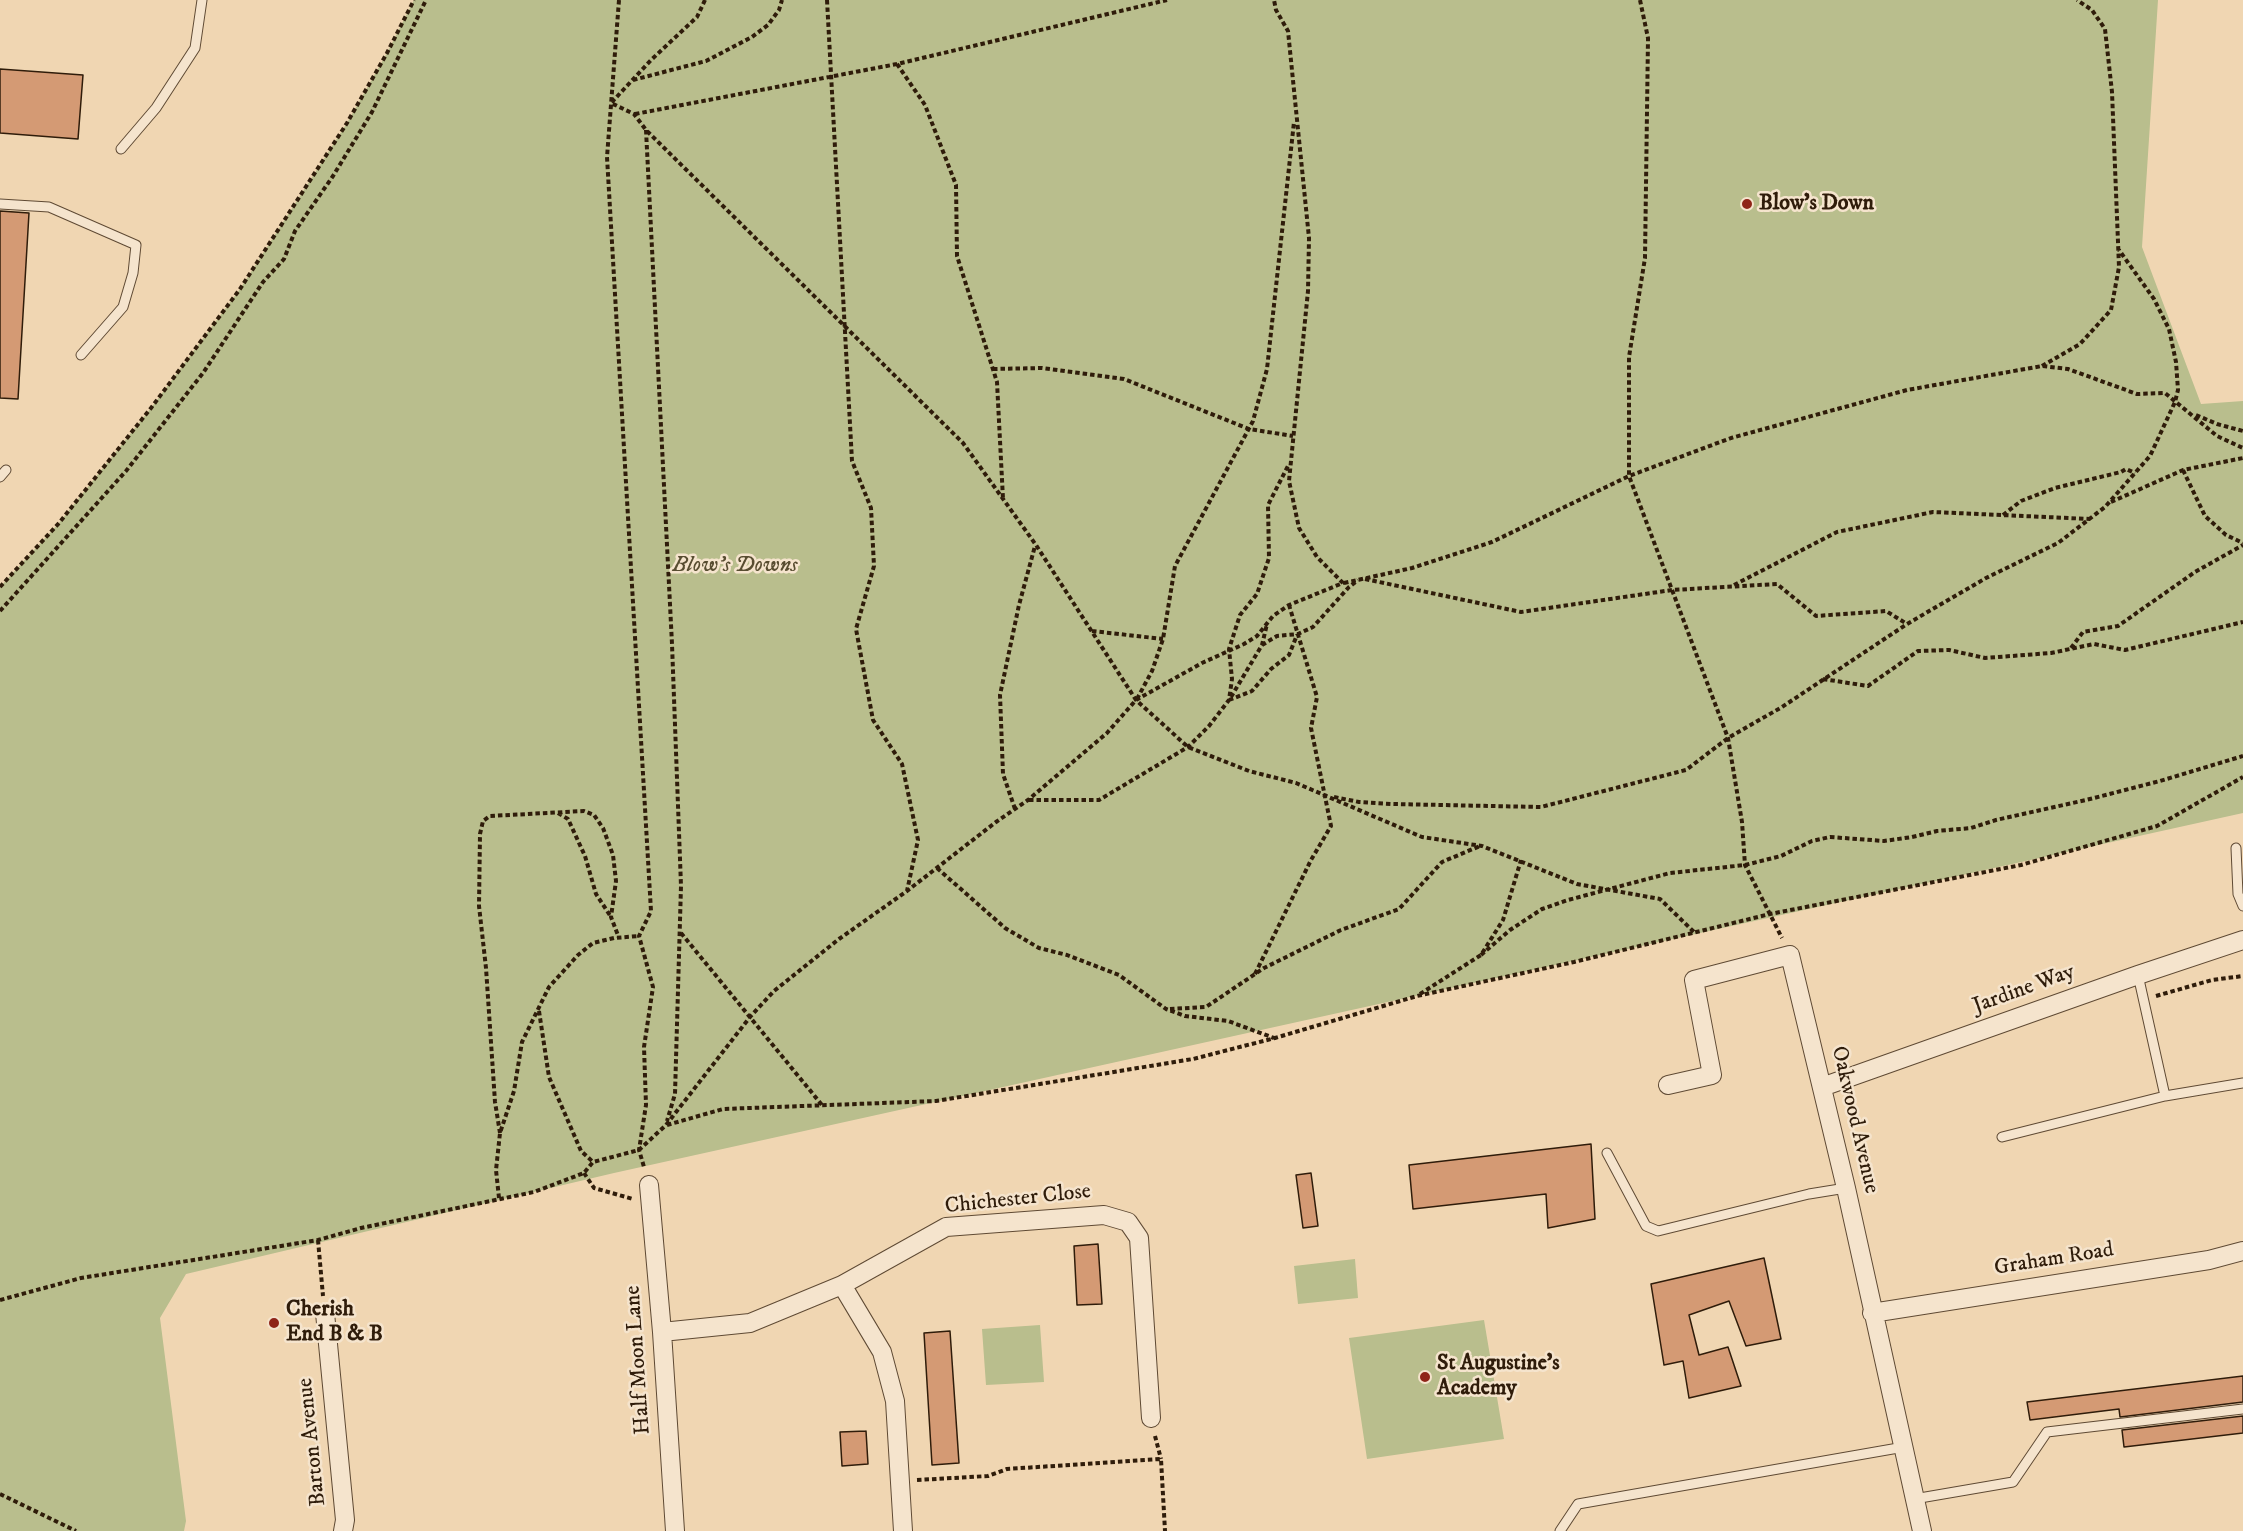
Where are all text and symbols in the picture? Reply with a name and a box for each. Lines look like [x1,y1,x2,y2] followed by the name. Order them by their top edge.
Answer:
[1759,191,1874,217] place label: Blow's Down
[1740,197,1754,211] marker: Blow's Down
[672,553,798,579] park label: Blow's Downs
[1970,959,2078,1021] street label: Jardine Way
[1824,1044,1884,1196] street label: Oakwood Avenue
[944,1179,1092,1221] street label: Chichester Close
[1992,1238,2116,1282] street label: Graham Road
[621,1285,657,1435] street label: Half Moon Lane
[286,1297,383,1348] place label: Cherish End B & B
[267,1316,281,1330] marker: Cherish End B & B
[1437,1351,1560,1402] place label: St Augustine's Academy
[1418,1370,1432,1384] marker: St Augustine's Academy
[293,1377,333,1507] street label: Barton Avenue

